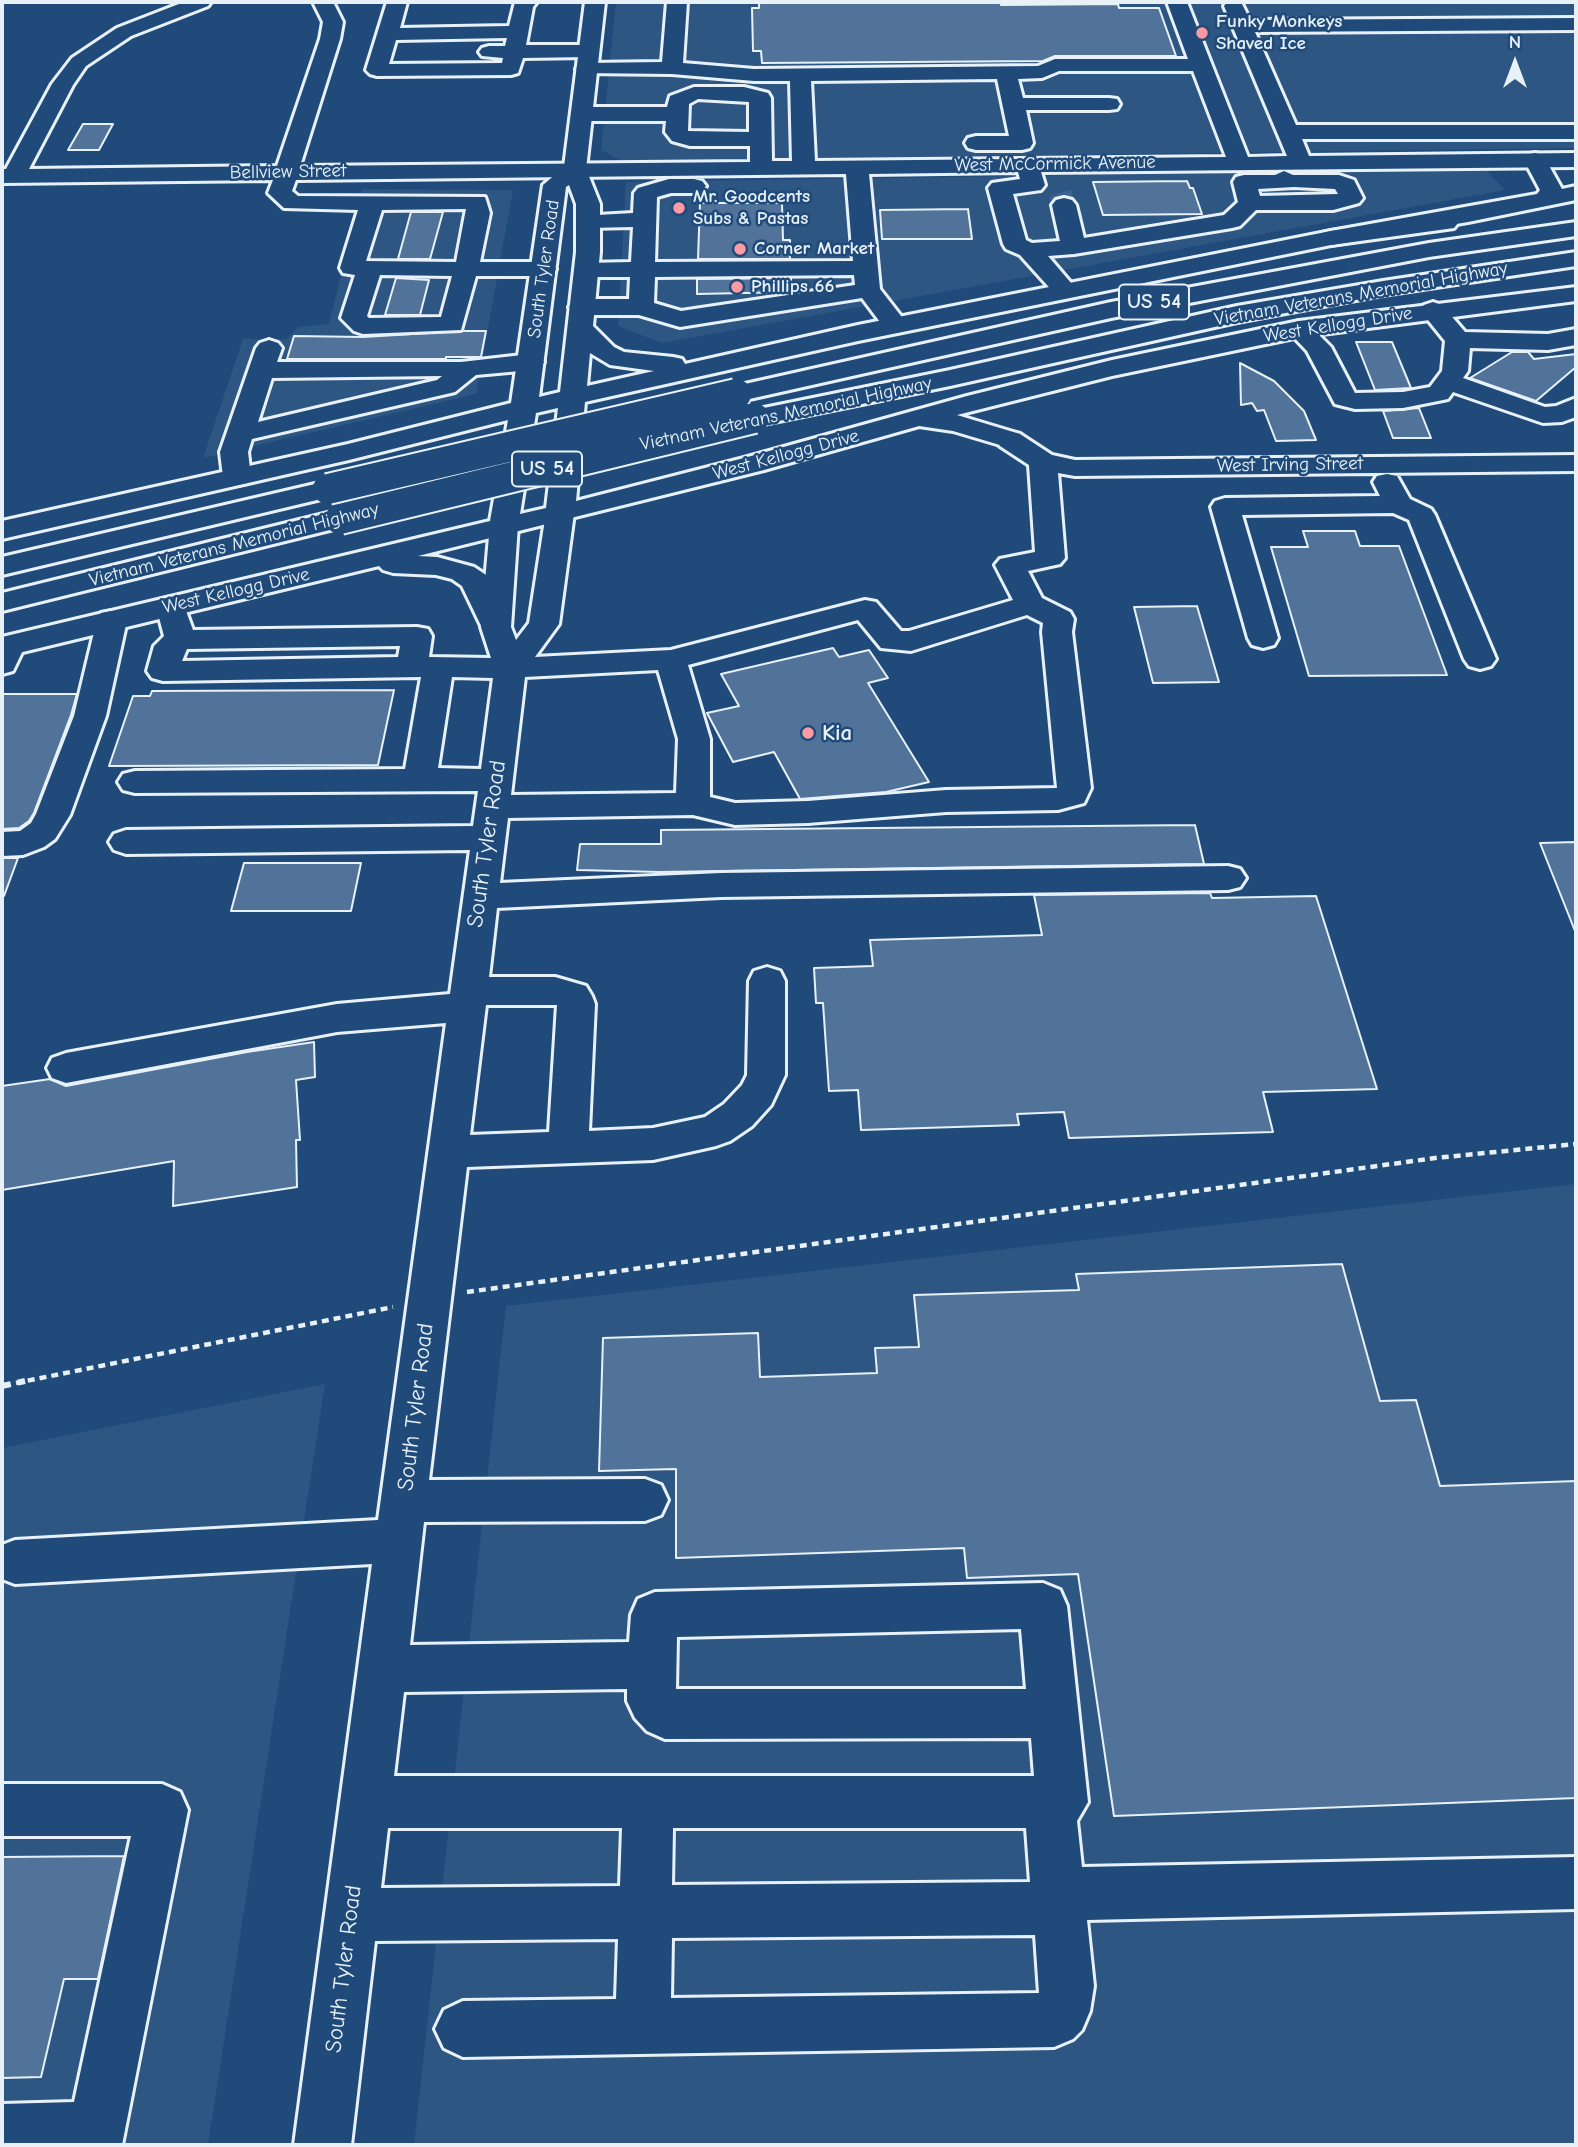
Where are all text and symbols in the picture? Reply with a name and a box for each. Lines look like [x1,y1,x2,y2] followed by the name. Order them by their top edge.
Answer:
[1216,11,1342,55] place label: Funky Monkeys Shaved Ice
[1194,25,1210,41] marker: Funky Monkeys Shaved Ice
[1480,28,1550,98] north arrow
[1509,31,1521,53] text: N
[954,151,1156,177] street label: West McCormick Avenue
[229,160,347,184] street label: Bellview Street
[693,186,810,230] place label: Mr. Goodcents Subs & Pastas
[523,198,565,340] street label: South Tyler Road
[671,200,687,216] marker: Mr. Goodcents Subs & Pastas
[754,238,874,260] place label: Corner Market
[732,241,748,257] marker: Corner Market
[1213,257,1509,331] street label: Vietnam Veterans Memorial Highway
[751,276,834,298] place label: Phillips 66
[729,279,745,295] marker: Phillips 66
[1119,284,1189,320] road number: US 54
[1262,302,1414,348] street label: West Kellogg Drive
[638,372,934,456] street label: Vietnam Veterans Memorial Highway
[710,425,862,485] street label: West Kellogg Drive
[512,452,582,486] road number: US 54
[1217,452,1363,478] street label: West Irving Street
[87,498,381,592] street label: Vietnam Veterans Memorial Highway
[160,563,312,619] street label: West Kellogg Drive
[822,719,852,747] place label: Kia
[800,725,816,741] marker: Kia
[462,759,512,929] street label: South Tyler Road
[392,1322,440,1492] street label: South Tyler Road
[320,1884,368,2054] street label: South Tyler Road

